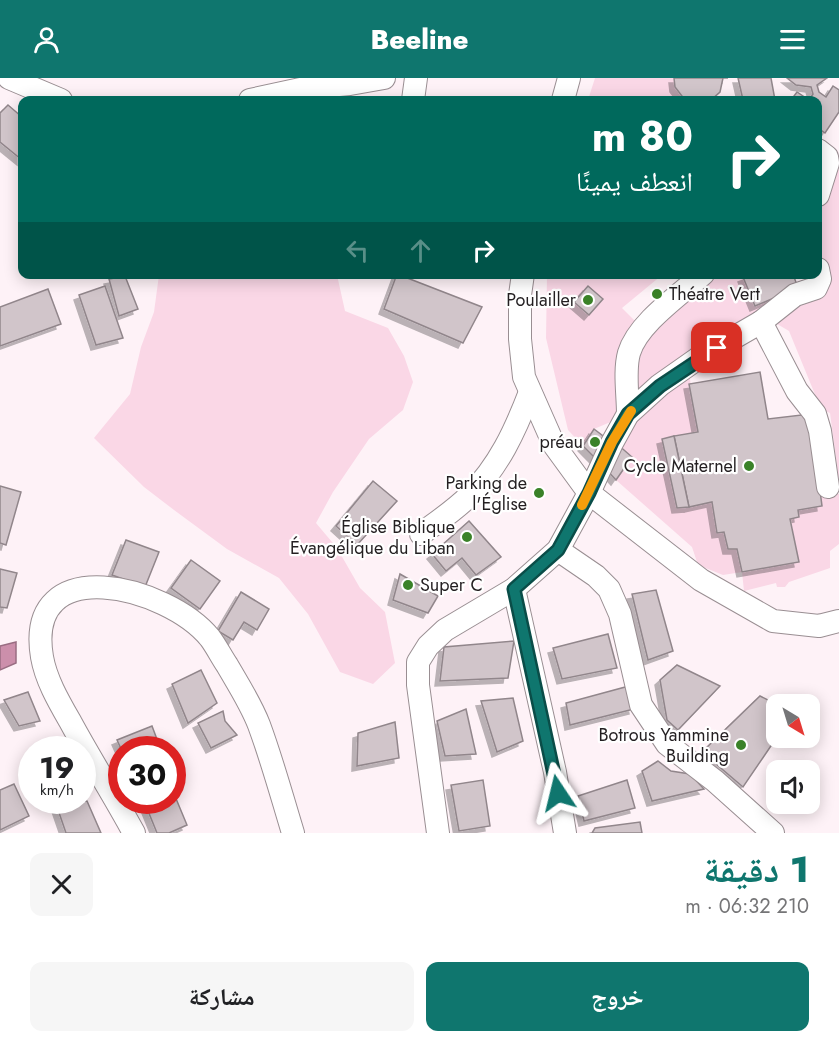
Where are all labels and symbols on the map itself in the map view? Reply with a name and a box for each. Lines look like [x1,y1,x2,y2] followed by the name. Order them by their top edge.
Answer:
[669,281,761,307] place label: Théatre Vert
[506,287,577,313] place label: Poulailler
[650,287,664,301] marker: Théatre Vert
[581,293,595,307] marker: Poulailler
[691,322,742,373] pin
[539,429,583,455] place label: préau
[588,435,602,449] marker: préau
[624,453,737,479] place label: Cycle Maternel
[742,459,756,473] marker: Cycle Maternel
[446,470,527,517] place label: Parking de l'Église
[532,486,546,500] marker: Parking de l'Église
[290,514,455,561] place label: Église Biblique Évangélique du Liban
[460,530,474,544] marker: Église Biblique Évangélique du Liban
[420,572,483,598] place label: Super C
[401,578,415,592] marker: Super C
[766,694,820,748] north arrow
[599,722,729,769] place label: Botrous Yammine Building
[108,736,186,814] speed limit sign: 30
[734,738,748,752] marker: Botrous Yammine Building
[526,761,590,825] position arrow

